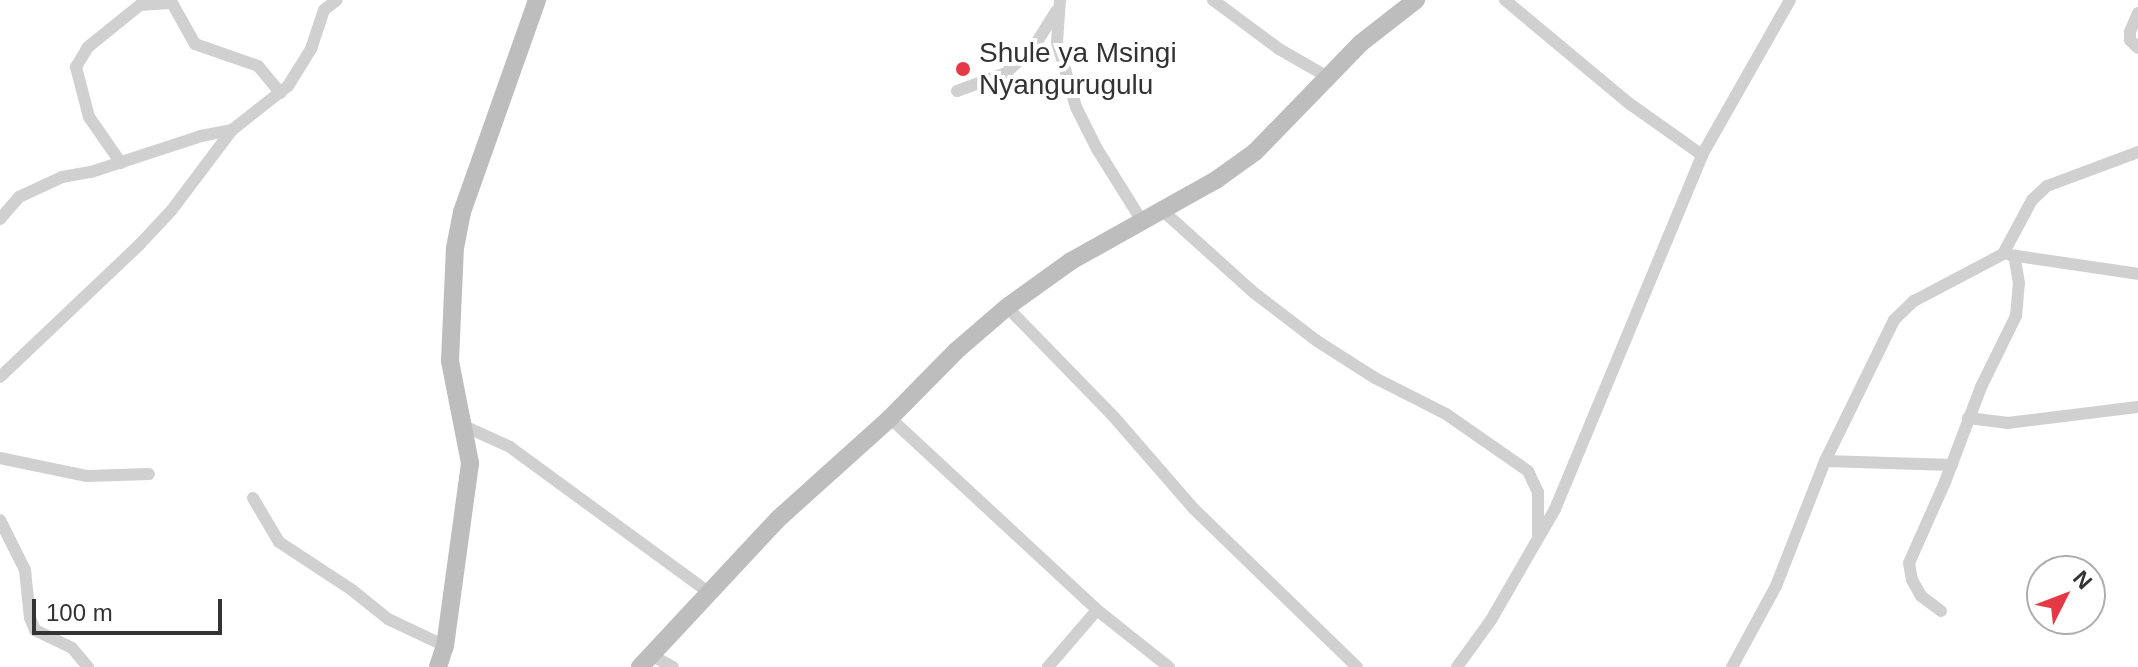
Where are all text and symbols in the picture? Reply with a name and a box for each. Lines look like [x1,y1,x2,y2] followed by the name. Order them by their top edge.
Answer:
[979,36,1177,102] place label: Shule ya Msingi Nyangurugulu
[954,60,972,78] marker: Shule ya Msingi Nyangurugulu
[2026,555,2106,635] north arrow
[2068,566,2097,594] text: N
[36,583,226,633] scale bar
[46,599,113,626] text: 100 m

